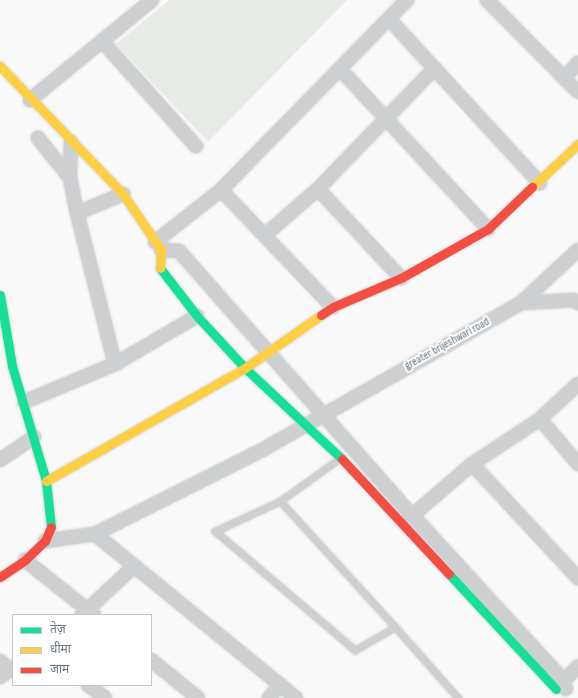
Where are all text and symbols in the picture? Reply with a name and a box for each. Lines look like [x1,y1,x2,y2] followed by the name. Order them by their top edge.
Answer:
[402,315,492,373] street label: greater brijeshwari road
[12,614,152,686] legend
[50,622,66,637] text: तेज़
[50,642,71,657] text: धीमा
[50,662,69,677] text: जाम

